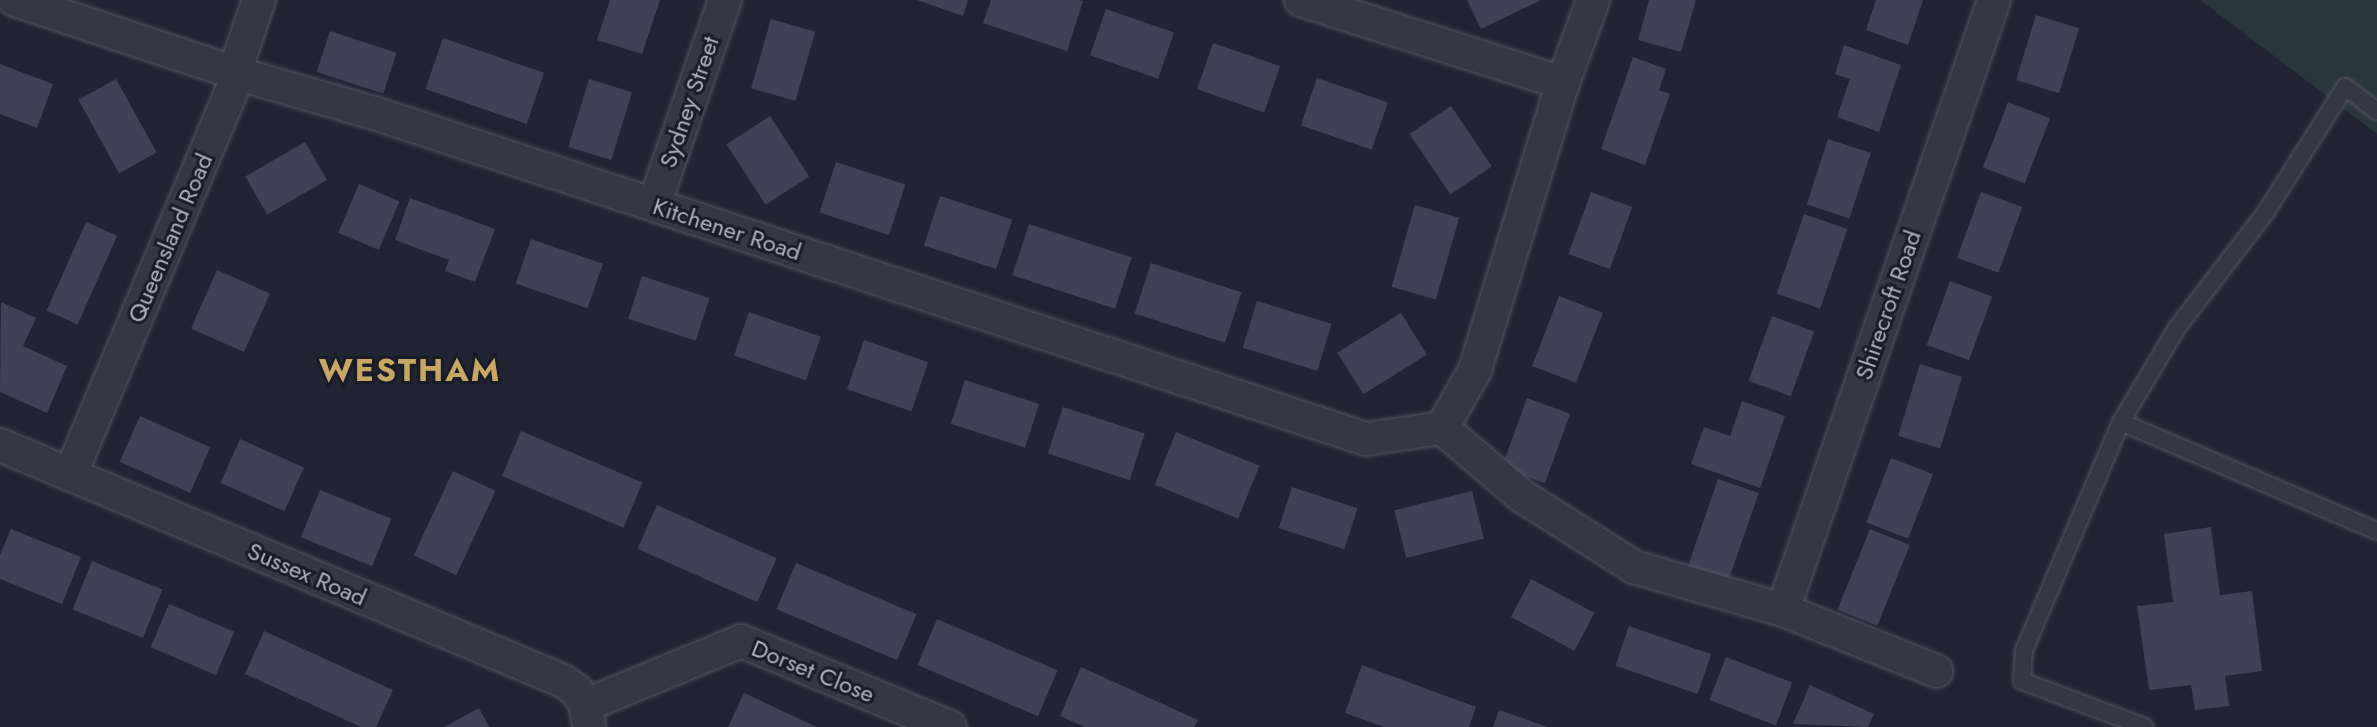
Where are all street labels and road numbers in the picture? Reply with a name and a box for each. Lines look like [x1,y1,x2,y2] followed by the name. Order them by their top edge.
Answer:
[653,33,725,171] street label: Sydney Street
[121,149,219,327] street label: Queensland Road
[649,191,805,267] street label: Kitchener Road
[1849,226,1927,384] street label: Shirecroft Road
[243,536,371,612] street label: Sussex Road
[747,633,879,709] street label: Dorset Close

